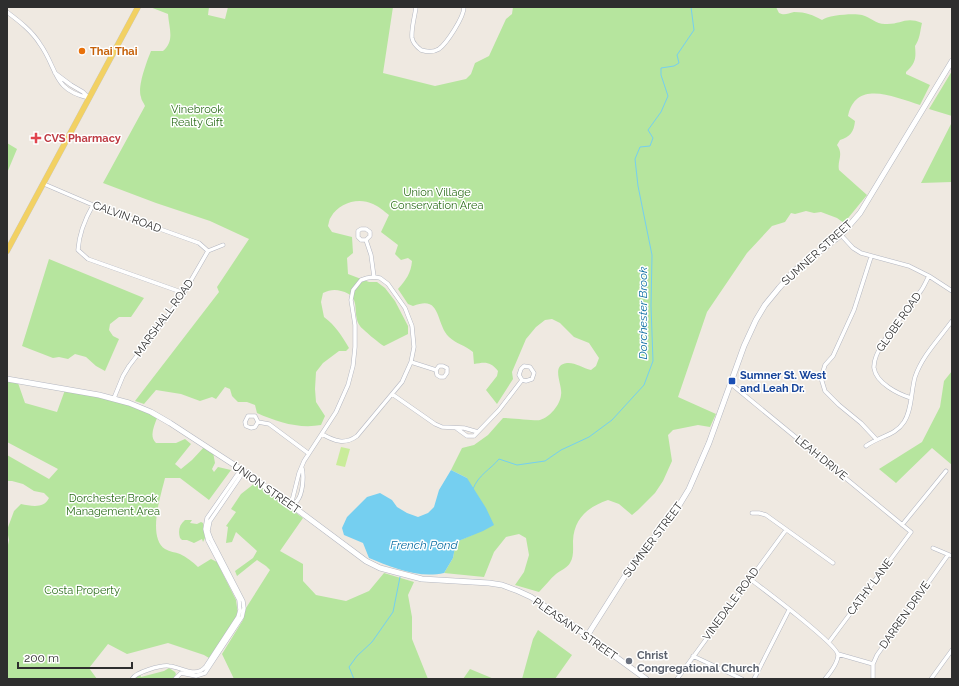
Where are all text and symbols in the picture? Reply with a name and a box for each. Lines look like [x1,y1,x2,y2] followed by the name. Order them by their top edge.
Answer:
[90,45,138,58] place label: Thai Thai
[77,46,87,56] marker: Thai Thai
[171,103,223,129] park label: Vinebrook Realty Gift
[44,132,121,145] place label: CVS Pharmacy
[31,133,41,143] marker: CVS Pharmacy
[391,186,483,212] park label: Union Village Conservation Area
[91,199,163,235] street label: CALVIN ROAD
[779,218,855,288] street label: SUMNER STREET
[636,266,650,360] water label: Dorchester Brook
[132,277,196,359] street label: MARSHALL ROAD
[874,290,924,354] street label: GLOBE ROAD
[740,369,827,395] place label: Sumner St. West and Leah Dr.
[727,376,737,386] marker: Sumner St. West and Leah Dr.
[792,433,850,483] street label: LEAH DRIVE
[230,460,303,516] street label: UNION STREET
[66,492,160,518] park label: Dorchester Brook Management Area
[621,500,686,580] street label: SUMNER STREET
[390,538,459,552] water label: French Pond
[844,556,896,618] street label: CATHY LANE
[700,565,762,643] street label: VINEDALE ROAD
[877,579,933,651] street label: DARREN DRIVE
[44,584,120,597] park label: Costa Property
[530,595,620,663] street label: PLEASANT STREET
[18,644,132,670] scale bar
[637,649,760,675] place label: Christ Congregational Church
[24,651,59,665] text: 200 m
[624,656,634,666] marker: Christ Congregational Church

